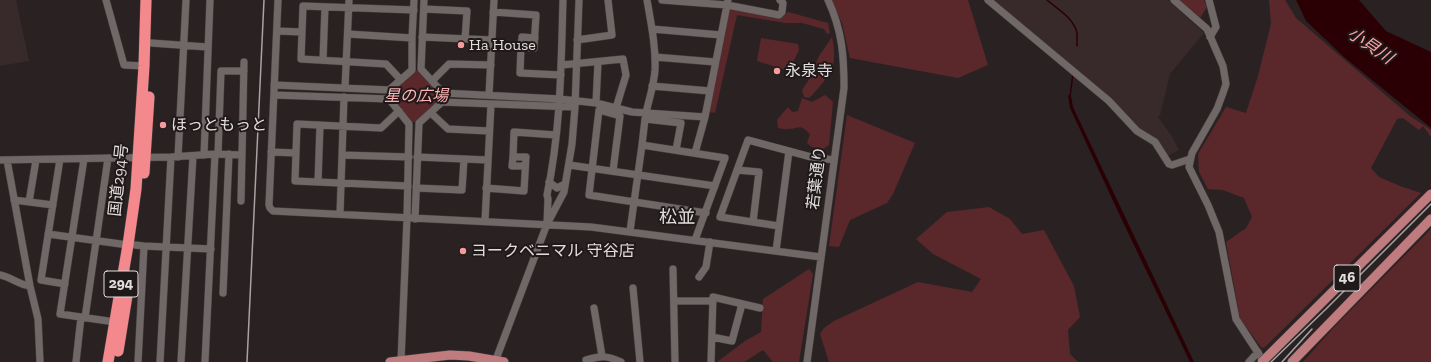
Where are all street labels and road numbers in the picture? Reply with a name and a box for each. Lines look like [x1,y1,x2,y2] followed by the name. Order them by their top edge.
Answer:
[106,143,132,217] street label: 国道294号
[804,145,830,211] street label: 若葉通り
[1334,265,1360,291] road number: 46
[104,271,138,297] road number: 294

